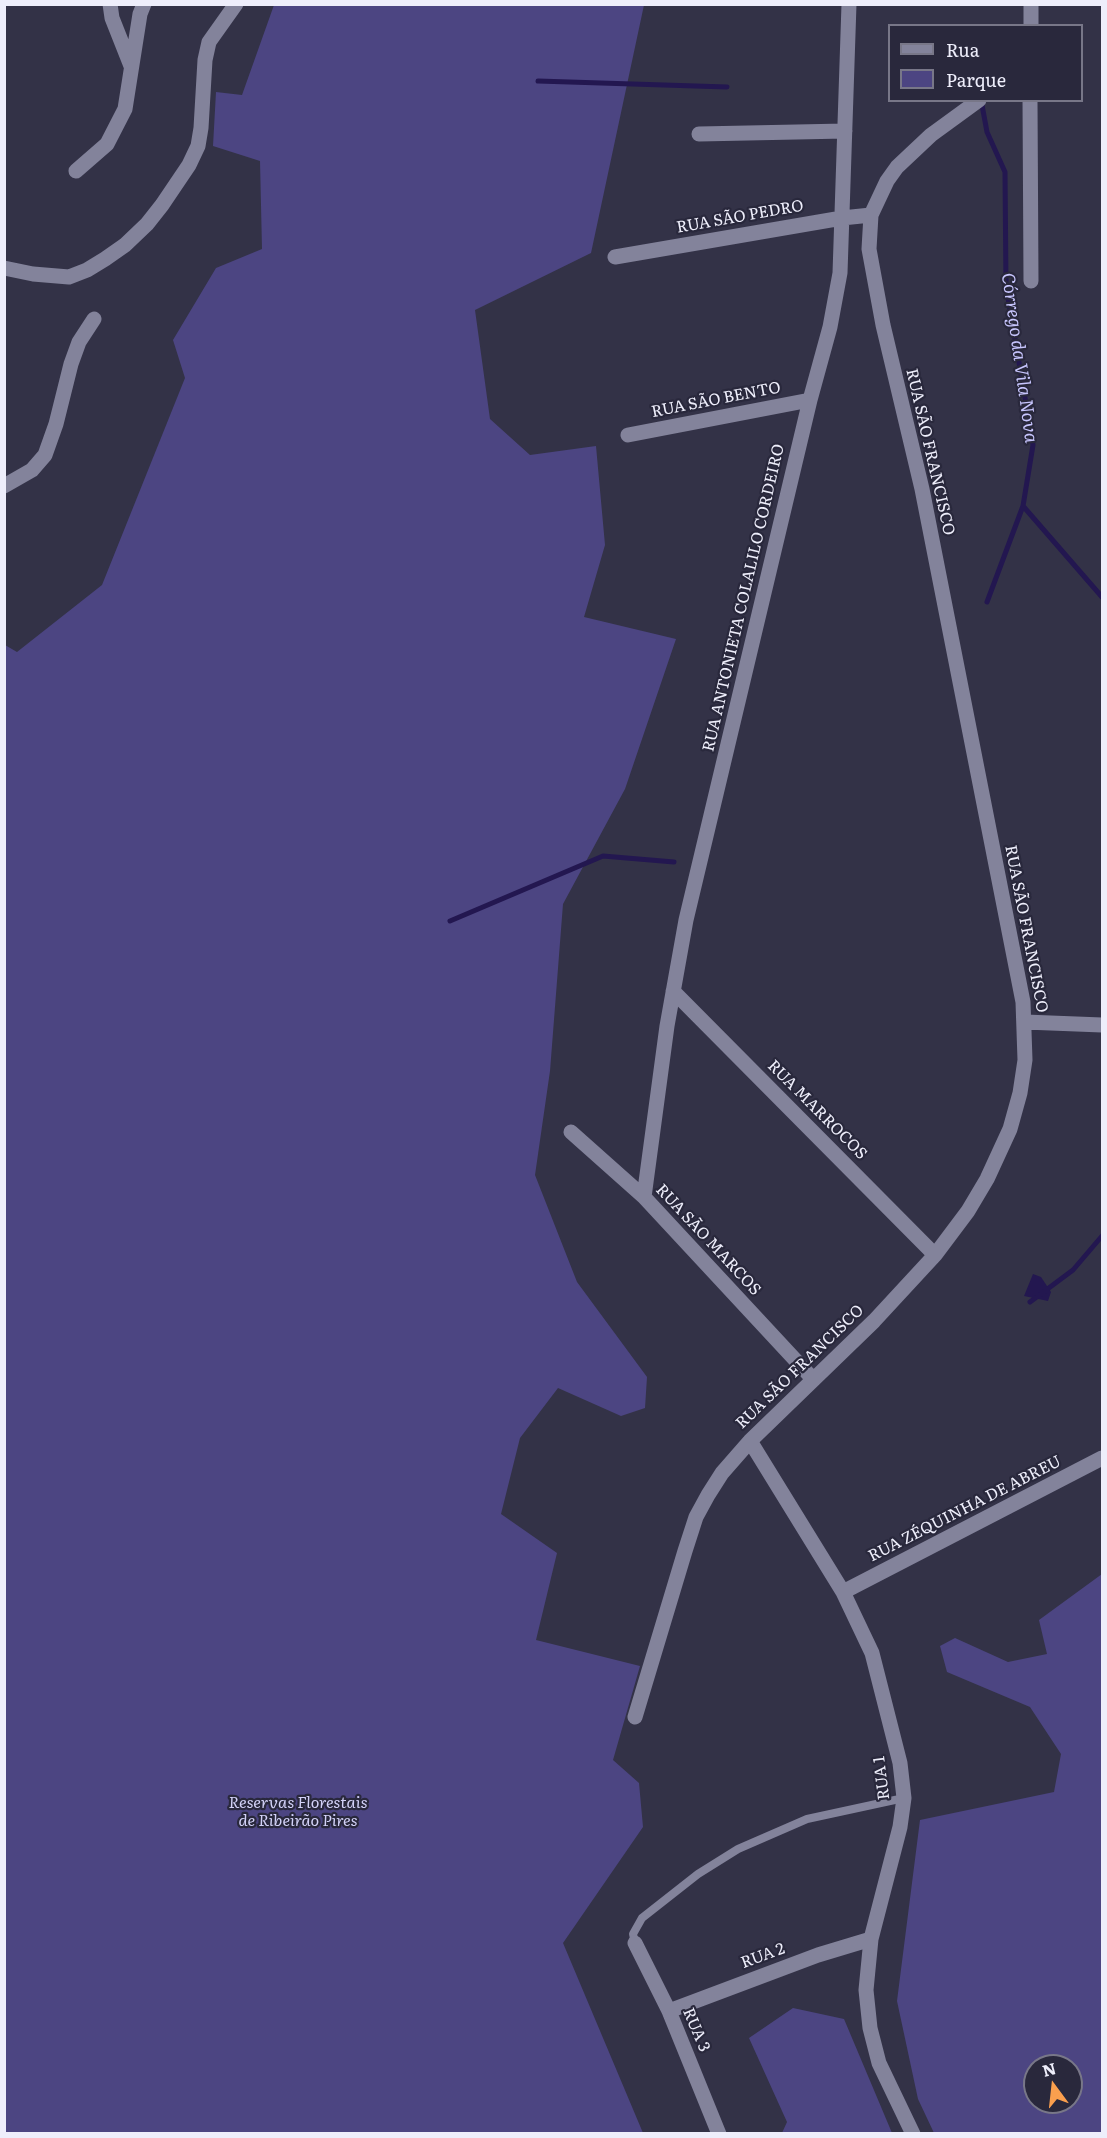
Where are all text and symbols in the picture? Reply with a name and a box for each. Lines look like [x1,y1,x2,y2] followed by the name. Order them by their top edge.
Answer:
[888,24,1083,102] legend
[946,36,979,63] text: Rua
[946,66,1006,93] text: Parque
[675,196,805,238] street label: RUA SÃO PEDRO
[996,272,1042,444] water label: Córrego da Vila Nova
[901,367,959,537] street label: RUA SÃO FRANCISCO
[650,378,782,422] street label: RUA SÃO BENTO
[699,442,789,754] street label: RUA ANTONIETA COLALILO CORDEIRO
[1000,844,1052,1014] street label: RUA SÃO FRANCISCO
[763,1056,871,1164] street label: RUA MARROCOS
[652,1180,764,1300] street label: RUA SÃO MARCOS
[732,1301,868,1433] street label: RUA SÃO FRANCISCO
[865,1452,1065,1566] street label: RUA ZÉQUINHA DE ABREU
[870,1755,894,1801] street label: RUA 1
[229,1793,367,1831] park label: Reservas Florestais de Ribeirão Pires
[738,1939,788,1973] street label: RUA 2
[678,2005,714,2055] street label: RUA 3
[1023,2054,1083,2114] north arrow
[1039,2055,1058,2082] text: N

